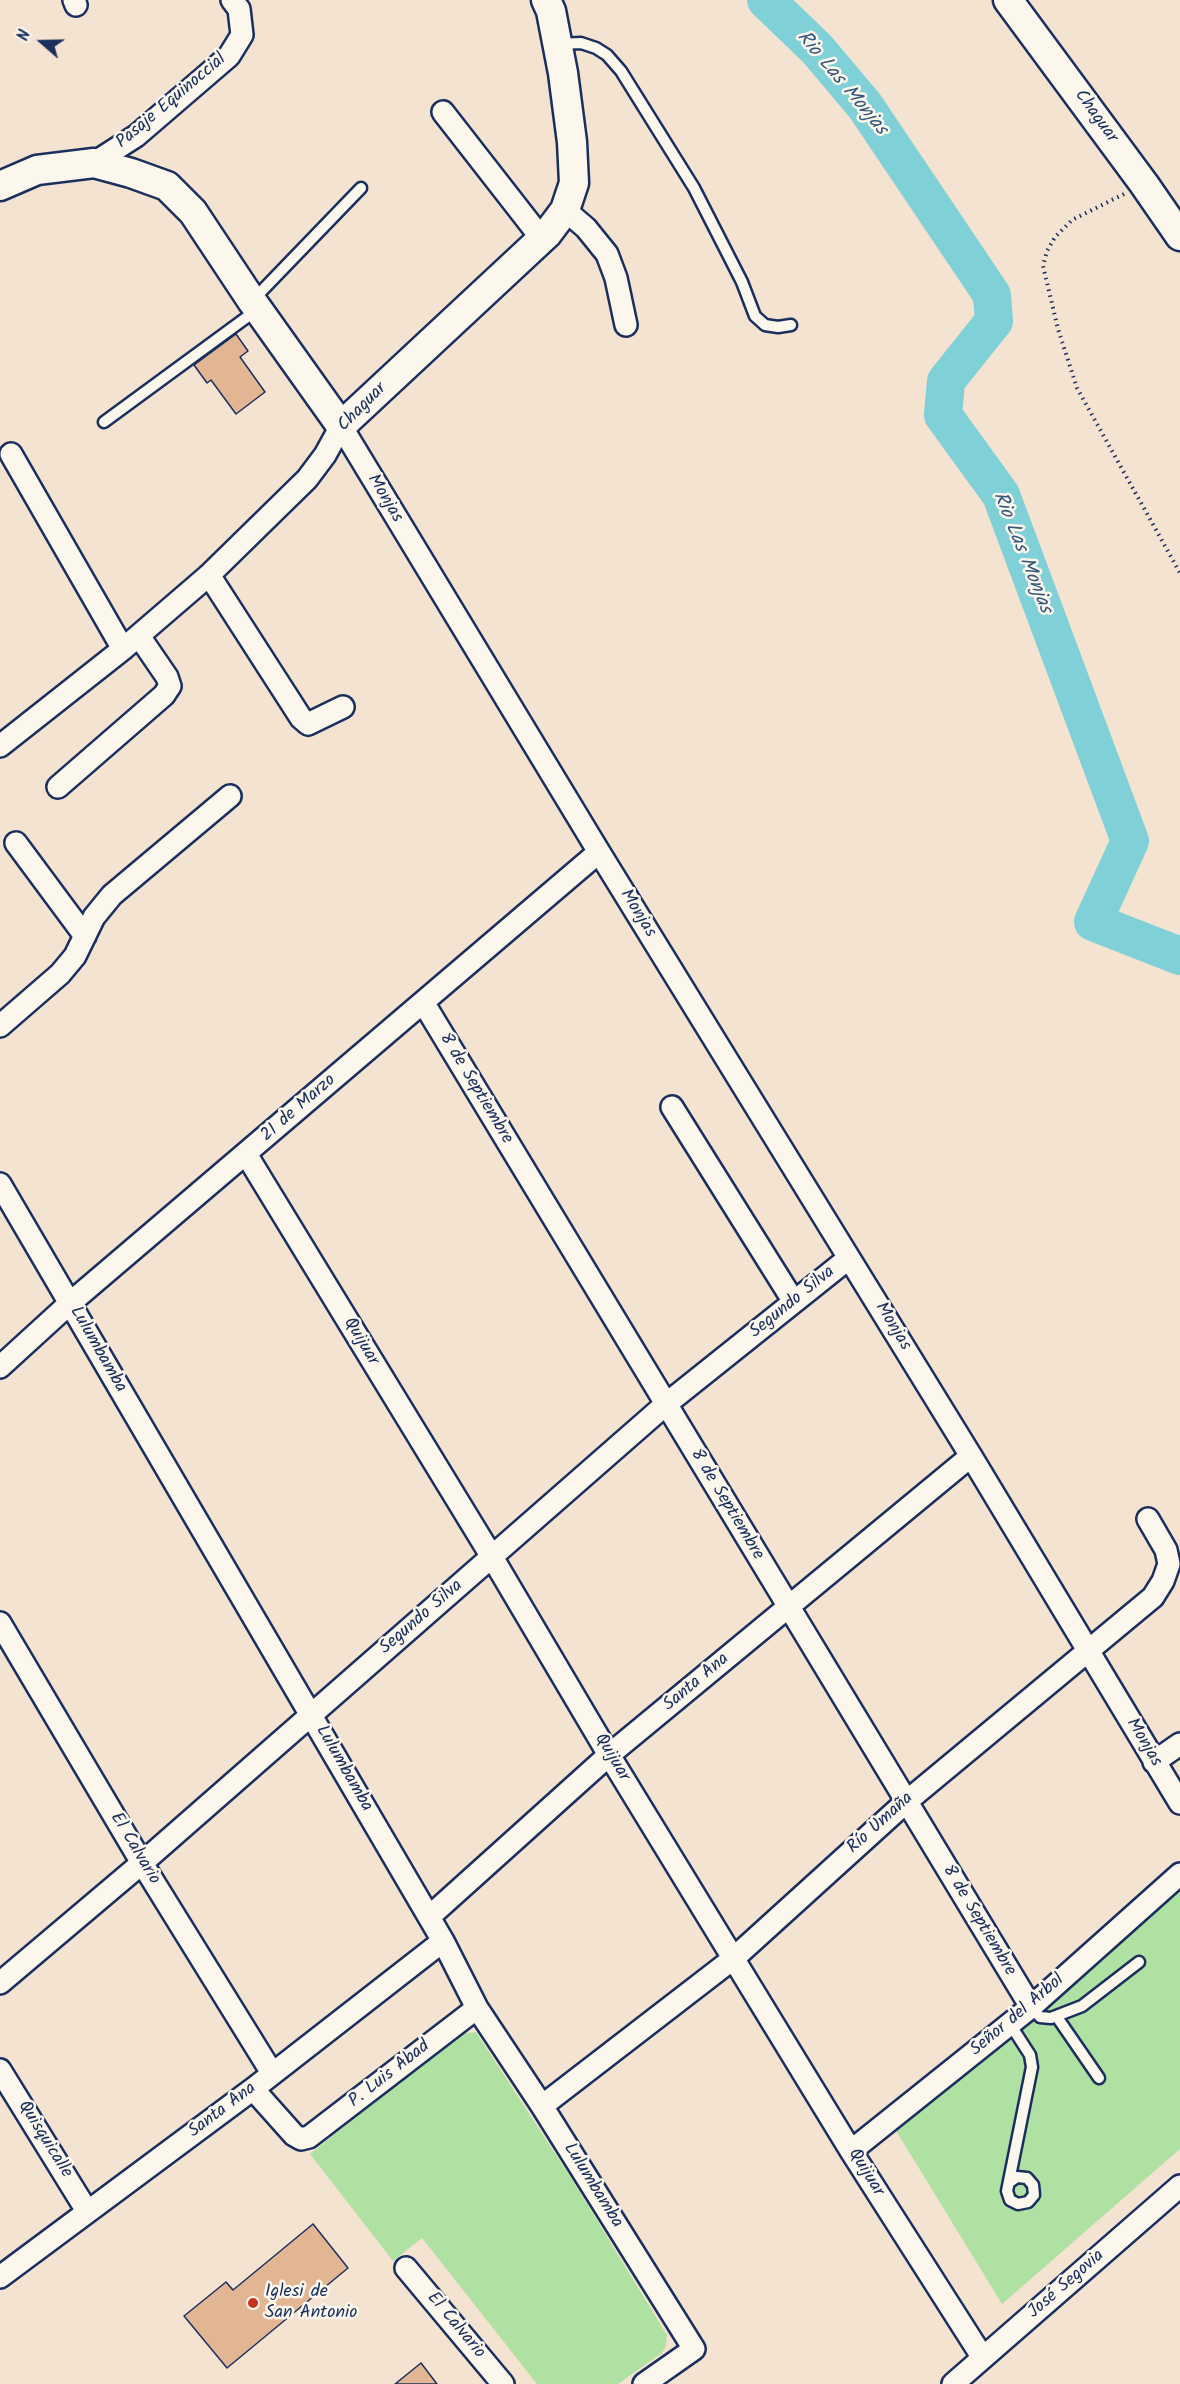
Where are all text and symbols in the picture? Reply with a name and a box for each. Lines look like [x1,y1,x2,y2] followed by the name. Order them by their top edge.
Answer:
[12,12,72,72] north arrow
[11,27,38,45] text: N
[790,27,892,141] water label: Rio Las Monjas
[113,50,231,154] street label: Pasaje Equinoccial
[1068,86,1122,148] street label: Chaguar
[334,379,392,437] street label: Chaguar
[361,471,407,527] street label: Monjas
[986,489,1056,617] water label: Rio Las Monjas
[614,886,660,942] street label: Monjas
[433,1030,517,1148] street label: 8 de Septiembre
[257,1071,341,1147] street label: 21 de Marzo
[746,1262,840,1344] street label: Segundo Silva
[869,1299,915,1355] street label: Monjas
[64,1303,130,1397] street label: Lulumbamba
[337,1314,383,1370] street label: Quijuar
[684,1446,768,1564] street label: 8 de Septiembre
[376,1576,468,1660] street label: Segundo Silva
[660,1649,734,1717] street label: Santa Ana
[1120,1715,1166,1771] street label: Monjas
[310,1722,376,1816] street label: Lulumbamba
[588,1730,634,1786] street label: Quijuar
[843,1789,919,1859] street label: Río Umaña
[104,1809,164,1889] street label: El Calvario
[936,1862,1020,1980] street label: 8 de Septiembre
[967,1970,1069,2062] street label: Señor del Arbol
[345,2037,435,2113] street label: P. Luis Abad
[185,2079,261,2143] street label: Santa Ana
[12,2097,76,2183] street label: Quisquicalle
[557,2140,627,2232] street label: Lulumbamba
[842,2145,888,2201] street label: Quijuar
[1024,2246,1110,2324] street label: José Segovia
[265,2282,358,2324] place label: Iglesi de San Antonio
[421,2288,489,2364] street label: El Calvario
[246,2296,260,2310] marker: Iglesi de San Antonio

